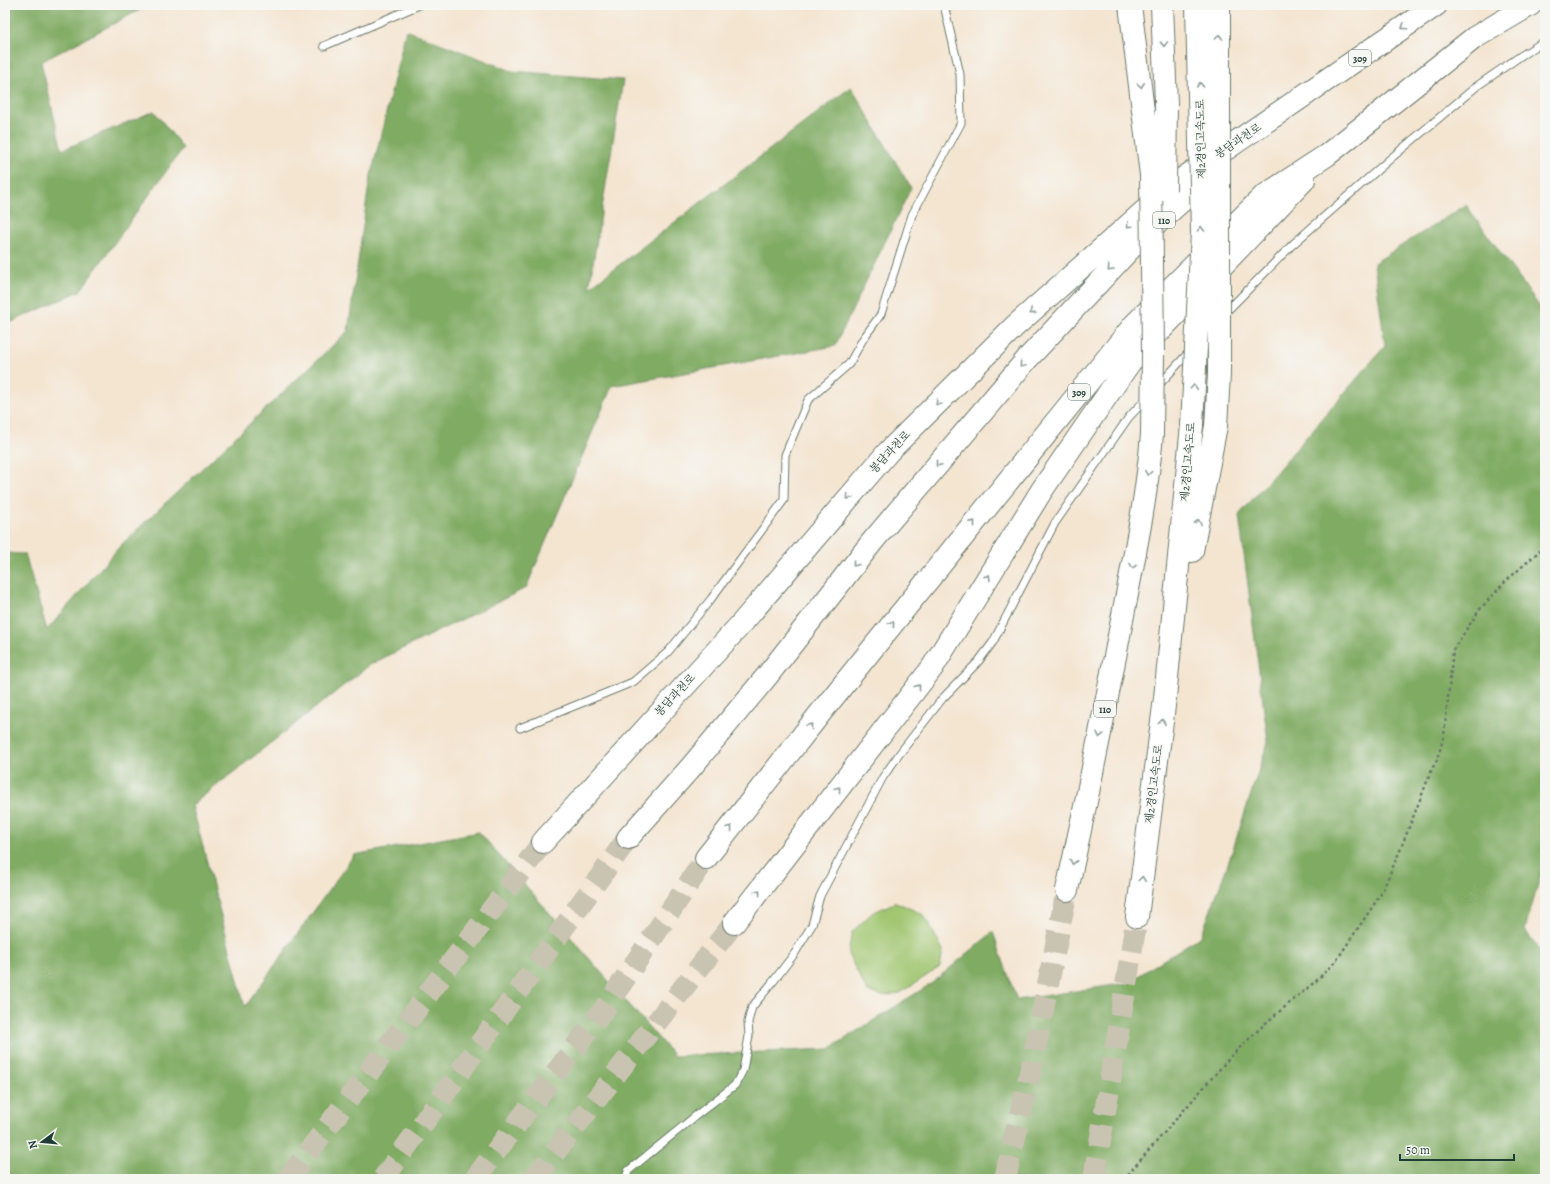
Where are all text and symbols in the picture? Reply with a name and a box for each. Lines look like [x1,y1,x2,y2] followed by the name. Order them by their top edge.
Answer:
[1401,22,1408,30] one-way arrow
[1215,34,1223,40] one-way arrow
[1159,41,1168,47] one-way arrow
[1349,50,1371,66] road number: 309
[1136,82,1145,88] one-way arrow
[1196,82,1204,88] one-way arrow
[1193,99,1209,179] street label: 제2경인고속도로
[1212,120,1265,162] street label: 봉담과천로
[1153,212,1175,228] road number: 110
[1126,221,1133,228] one-way arrow
[1197,226,1206,232] one-way arrow
[1108,265,1115,272] one-way arrow
[1029,307,1036,314] one-way arrow
[1019,360,1026,367] one-way arrow
[1068,384,1090,400] road number: 309
[1190,384,1198,390] one-way arrow
[935,398,943,405] one-way arrow
[1177,421,1199,502] street label: 제2경인고속도로
[866,427,914,477] street label: 봉담과천로
[935,459,942,467] one-way arrow
[1144,470,1153,476] one-way arrow
[847,492,854,500] one-way arrow
[1193,519,1202,525] one-way arrow
[969,520,976,528] one-way arrow
[852,559,859,566] one-way arrow
[1129,563,1137,569] one-way arrow
[983,574,991,581] one-way arrow
[887,622,894,629] one-way arrow
[651,670,699,720] street label: 봉담과천로
[913,684,920,691] one-way arrow
[1094,701,1116,717] road number: 110
[1157,719,1166,725] one-way arrow
[806,723,813,730] one-way arrow
[1097,732,1105,738] one-way arrow
[1142,743,1166,824] street label: 제2경인고속도로
[833,787,840,794] one-way arrow
[725,825,732,832] one-way arrow
[1070,859,1078,865] one-way arrow
[1137,875,1146,882] one-way arrow
[754,889,761,896] one-way arrow
[22,1122,62,1162] north arrow
[1400,1136,1514,1162] scale bar
[25,1139,41,1151] text: N
[1406,1142,1430,1158] text: 50 m

